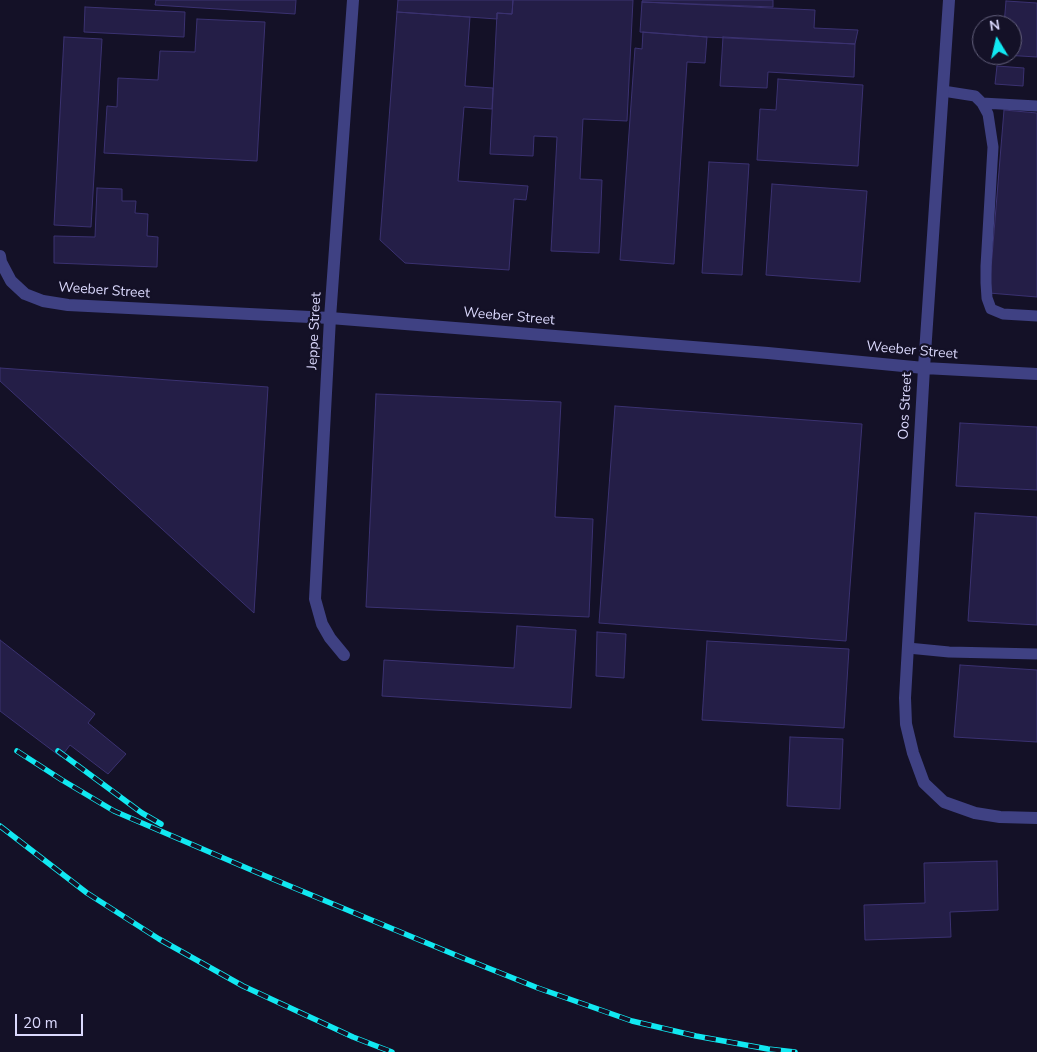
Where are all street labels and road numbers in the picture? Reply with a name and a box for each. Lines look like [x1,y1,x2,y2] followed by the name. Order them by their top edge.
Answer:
[58,279,150,303] street label: Weeber Street
[305,292,325,370] street label: Jeppe Street
[462,305,556,329] street label: Weeber Street
[865,339,959,363] street label: Weeber Street
[896,372,916,440] street label: Oos Street

